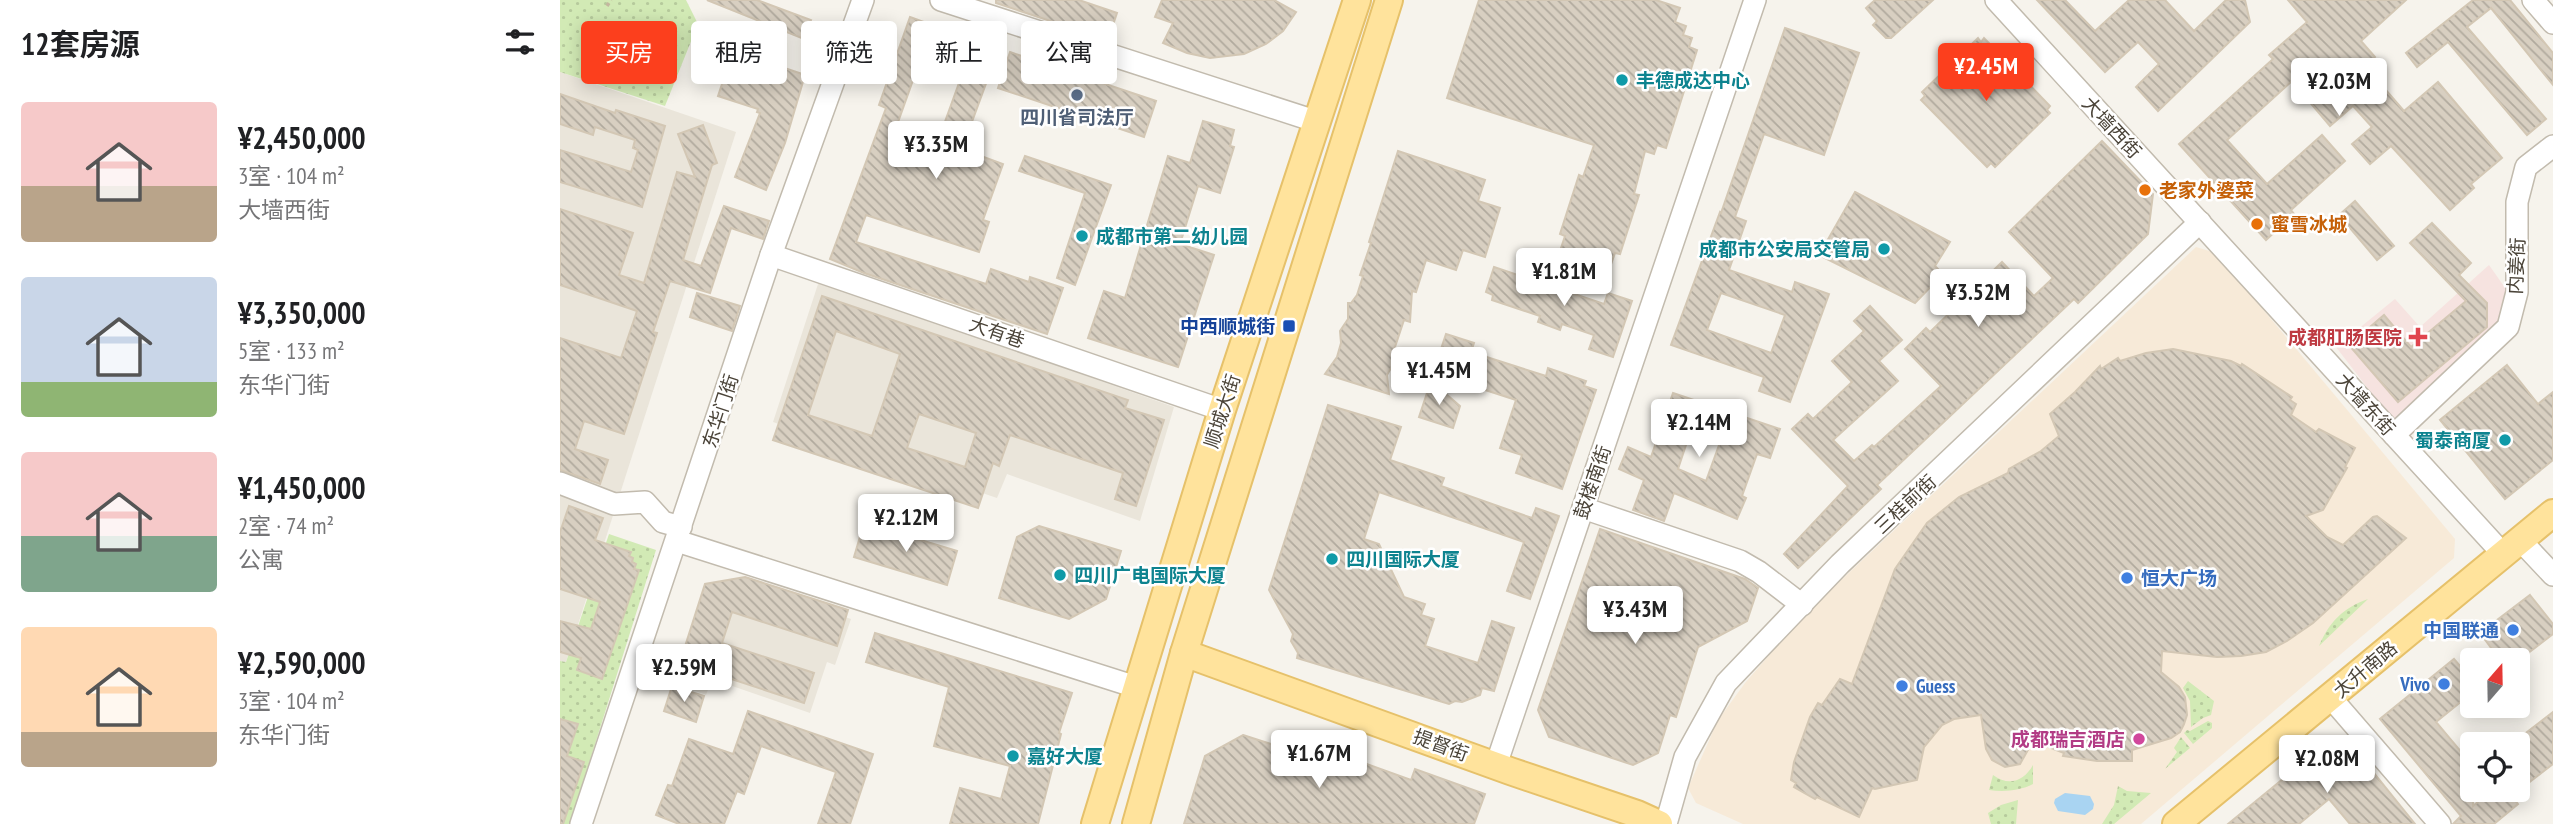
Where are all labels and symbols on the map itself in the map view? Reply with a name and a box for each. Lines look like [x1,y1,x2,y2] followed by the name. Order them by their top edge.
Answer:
[1929,43,2043,103] pin: ¥2.45M
[2282,58,2396,118] pin: ¥2.03M
[1636,68,1750,92] place label: 丰德成达中心
[1614,72,1630,88] marker: 丰德成达中心
[1069,87,1085,103] marker: 四川省司法厅
[2077,91,2147,163] street label: 大墙西街
[1020,105,1134,129] place label: 四川省司法厅
[879,122,993,181] pin: ¥3.35M
[2159,178,2254,202] place label: 老家外婆菜
[2137,182,2153,198] marker: 老家外婆菜
[2271,212,2347,236] place label: 蜜雪冰城
[2249,216,2265,232] marker: 蜜雪冰城
[1096,224,1248,248] place label: 成都市第二幼儿园
[1074,228,1090,244] marker: 成都市第二幼儿园
[1699,237,1870,261] place label: 成都市公安局交管局
[2503,237,2529,295] street label: 内姜街
[1876,241,1892,257] marker: 成都市公安局交管局
[1507,248,1621,308] pin: ¥1.81M
[1921,270,2035,329] pin: ¥3.52M
[966,311,1028,353] street label: 大有巷
[1180,314,1275,338] place label: 中西顺城街
[1281,318,1297,334] marker: 中西顺城街
[2288,325,2402,349] place label: 成都肛肠医院
[2408,327,2428,347] marker: 成都肛肠医院
[1382,348,1496,407] pin: ¥1.45M
[2332,368,2400,440] street label: 大墙东街
[697,371,743,451] street label: 东华门街
[1199,371,1245,451] street label: 顺城大街
[1642,400,1756,459] pin: ¥2.14M
[2415,428,2491,452] place label: 蜀泰商厦
[2497,432,2513,448] marker: 蜀泰商厦
[1568,442,1616,522] street label: 鼓楼南街
[1869,469,1941,539] street label: 三桂前街
[849,494,963,554] pin: ¥2.12M
[1346,547,1460,571] place label: 四川国际大厦
[1324,551,1340,567] marker: 四川国际大厦
[1074,563,1226,587] place label: 四川广电国际大厦
[2141,566,2217,590] place label: 恒大广场
[1052,567,1068,583] marker: 四川广电国际大厦
[2119,570,2135,586] marker: 恒大广场
[1578,586,1692,646] pin: ¥3.43M
[2423,618,2499,642] place label: 中国联通
[2505,622,2521,638] marker: 中国联通
[2328,635,2402,703] street label: 太升南路
[627,644,741,704] pin: ¥2.59M
[2460,648,2530,718] north arrow
[2399,672,2430,696] place label: Vivo
[1916,674,1956,698] place label: Guess
[2436,676,2452,692] marker: Vivo
[1894,678,1910,694] marker: Guess
[1410,724,1472,766] street label: 提督街
[2011,727,2125,751] place label: 成都瑞吉酒店
[1262,730,1376,790] pin: ¥1.67M
[2131,731,2147,747] marker: 成都瑞吉酒店
[2270,736,2384,795] pin: ¥2.08M
[1027,744,1103,768] place label: 嘉好大厦
[1005,748,1021,764] marker: 嘉好大厦

